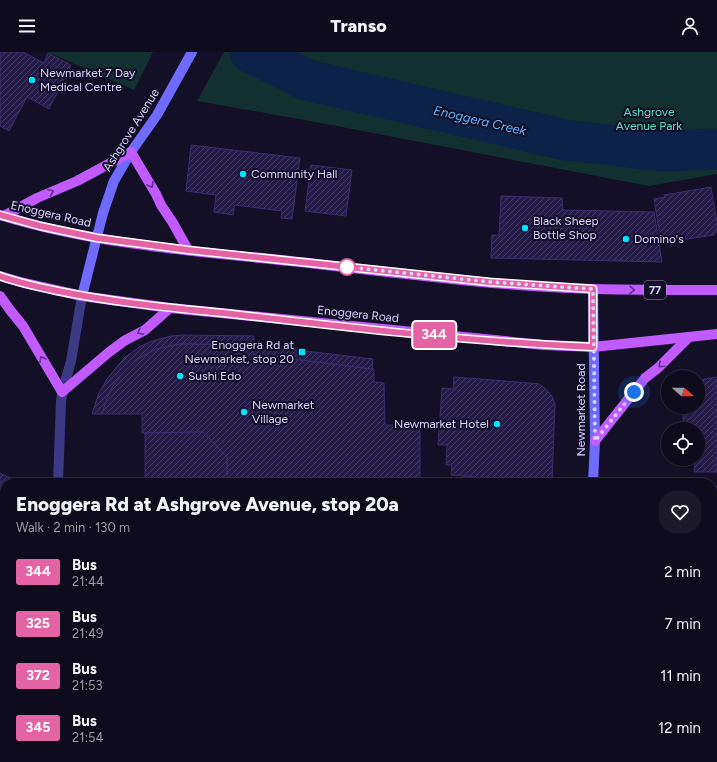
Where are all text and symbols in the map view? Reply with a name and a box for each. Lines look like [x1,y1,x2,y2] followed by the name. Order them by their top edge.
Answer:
[16,15,38,37] icon: menu
[330,15,387,37] text: Transo
[679,15,701,37] icon: person
[40,66,136,94] place label: Newmarket 7 Day Medical Centre
[27,75,37,85] marker: Newmarket 7 Day Medical Centre
[100,86,162,174] street label: Ashgrove Avenue
[432,103,528,139] water label: Enoggera Creek
[616,105,682,133] park label: Ashgrove Avenue Park
[251,167,337,181] place label: Community Hall
[238,169,248,179] marker: Community Hall
[146,181,154,188] one-way arrow
[47,189,54,197] one-way arrow
[9,198,93,230] street label: Enoggera Road
[533,214,599,242] place label: Black Sheep Bottle Shop
[520,223,530,233] marker: Black Sheep Bottle Shop
[634,232,684,246] place label: Domino's
[621,234,631,244] marker: Domino's
[338,258,356,276] unlabelled marker
[644,281,666,299] road number: 77
[629,285,635,294] one-way arrow
[316,303,400,325] street label: Enoggera Road
[411,322,457,348] line badge: 344
[421,326,447,343] text: 344
[136,327,144,335] one-way arrow
[185,338,294,366] place label: Enoggera Rd at Newmarket, stop 20
[297,347,307,357] marker: Enoggera Rd at Newmarket, stop 20
[40,356,47,363] one-way arrow
[658,360,666,367] one-way arrow
[574,364,588,456] street label: Newmarket Road
[188,369,241,383] place label: Sushi Edo
[661,370,705,414] north arrow
[661,370,705,466] map controls
[175,371,185,381] marker: Sushi Edo
[624,382,644,402] your location
[252,398,315,426] place label: Newmarket Village
[239,407,249,417] marker: Newmarket Village
[394,417,489,431] place label: Newmarket Hotel
[492,419,502,429] marker: Newmarket Hotel
[661,422,705,466] button: locate
[659,491,701,533] button: heart
[16,493,399,516] text: Enoggera Rd at Ashgrove Avenue, stop 20a
[16,520,130,535] text: Walk · 2 min · 130 m
[72,556,97,574] text: Bus
[25,563,51,580] text: 344
[664,563,701,581] text: 2 min
[72,574,104,589] text: 21:44
[72,608,97,626] text: Bus
[26,615,50,632] text: 325
[665,615,701,633] text: 7 min
[72,626,103,641] text: 21:49
[72,660,97,678] text: Bus
[26,667,50,684] text: 372
[660,667,701,685] text: 11 min
[72,678,102,693] text: 21:53
[72,712,97,730] text: Bus
[26,719,50,736] text: 345
[658,719,701,737] text: 12 min
[72,730,103,745] text: 21:54

